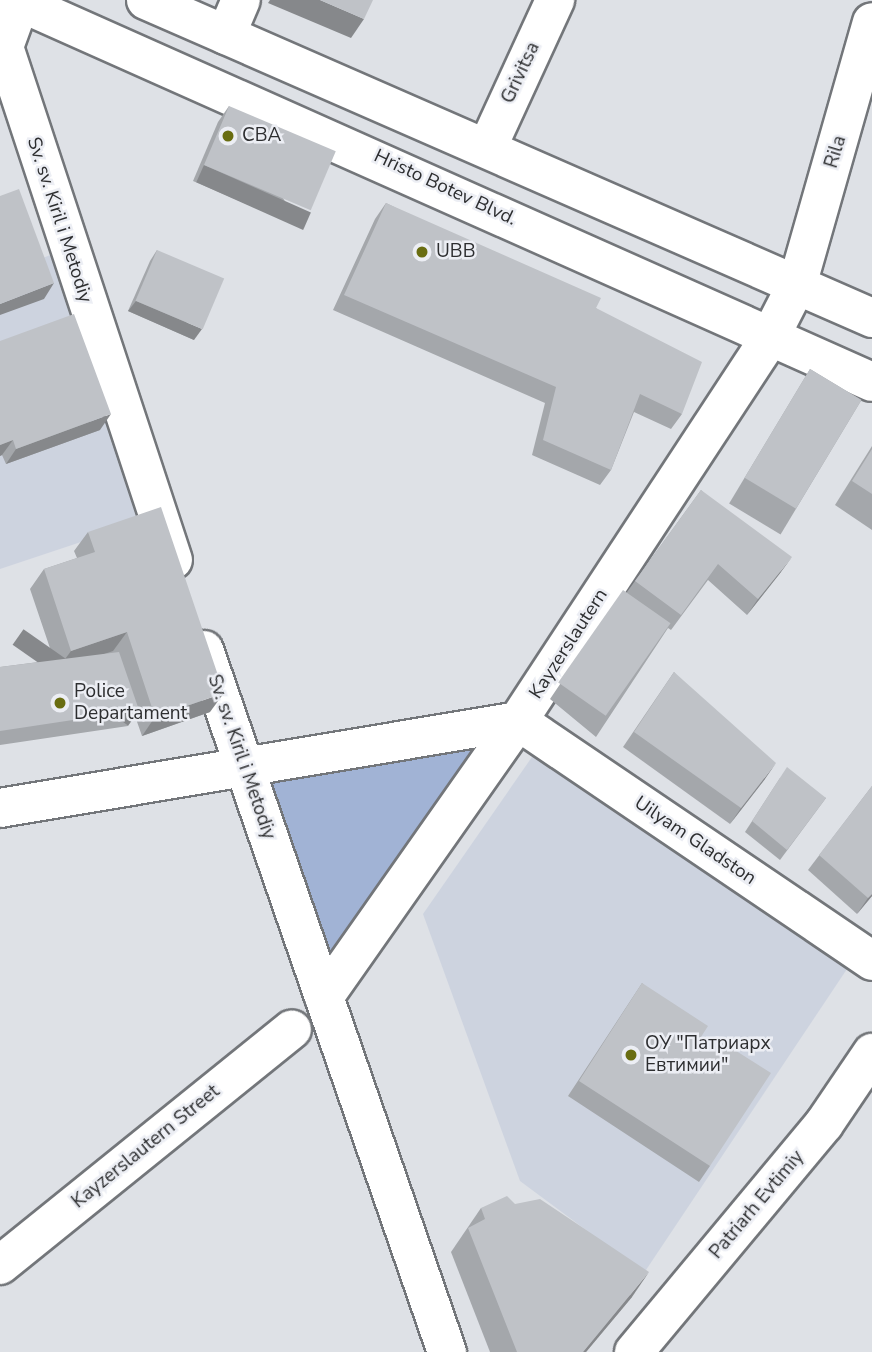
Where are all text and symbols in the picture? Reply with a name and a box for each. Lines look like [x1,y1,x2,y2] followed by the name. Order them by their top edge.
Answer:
[497,39,545,107] street label: Grivitsa
[242,125,281,147] place label: CBA
[220,128,236,144] marker: CBA
[820,133,852,171] street label: Rila
[21,134,97,306] street label: Sv. sv. Kiril i Metodiy
[370,145,520,231] street label: Hristo Botev Blvd.
[436,241,476,263] place label: UBB
[414,244,430,260] marker: UBB
[525,585,613,703] street label: Kayzerslautern
[202,672,280,842] street label: Sv. sv. Kiril i Metodiy
[74,681,187,725] place label: Police Departament
[52,695,68,711] marker: Police Departament
[630,792,760,890] street label: Uilyam Gladston
[645,1033,771,1077] place label: ОУ "Патриарх Евтимии"
[623,1047,639,1063] marker: ОУ "Патриарх Евтимии"
[68,1080,224,1214] street label: Kayzerslautern Street
[705,1146,809,1264] street label: Patriarh Evtimiy

